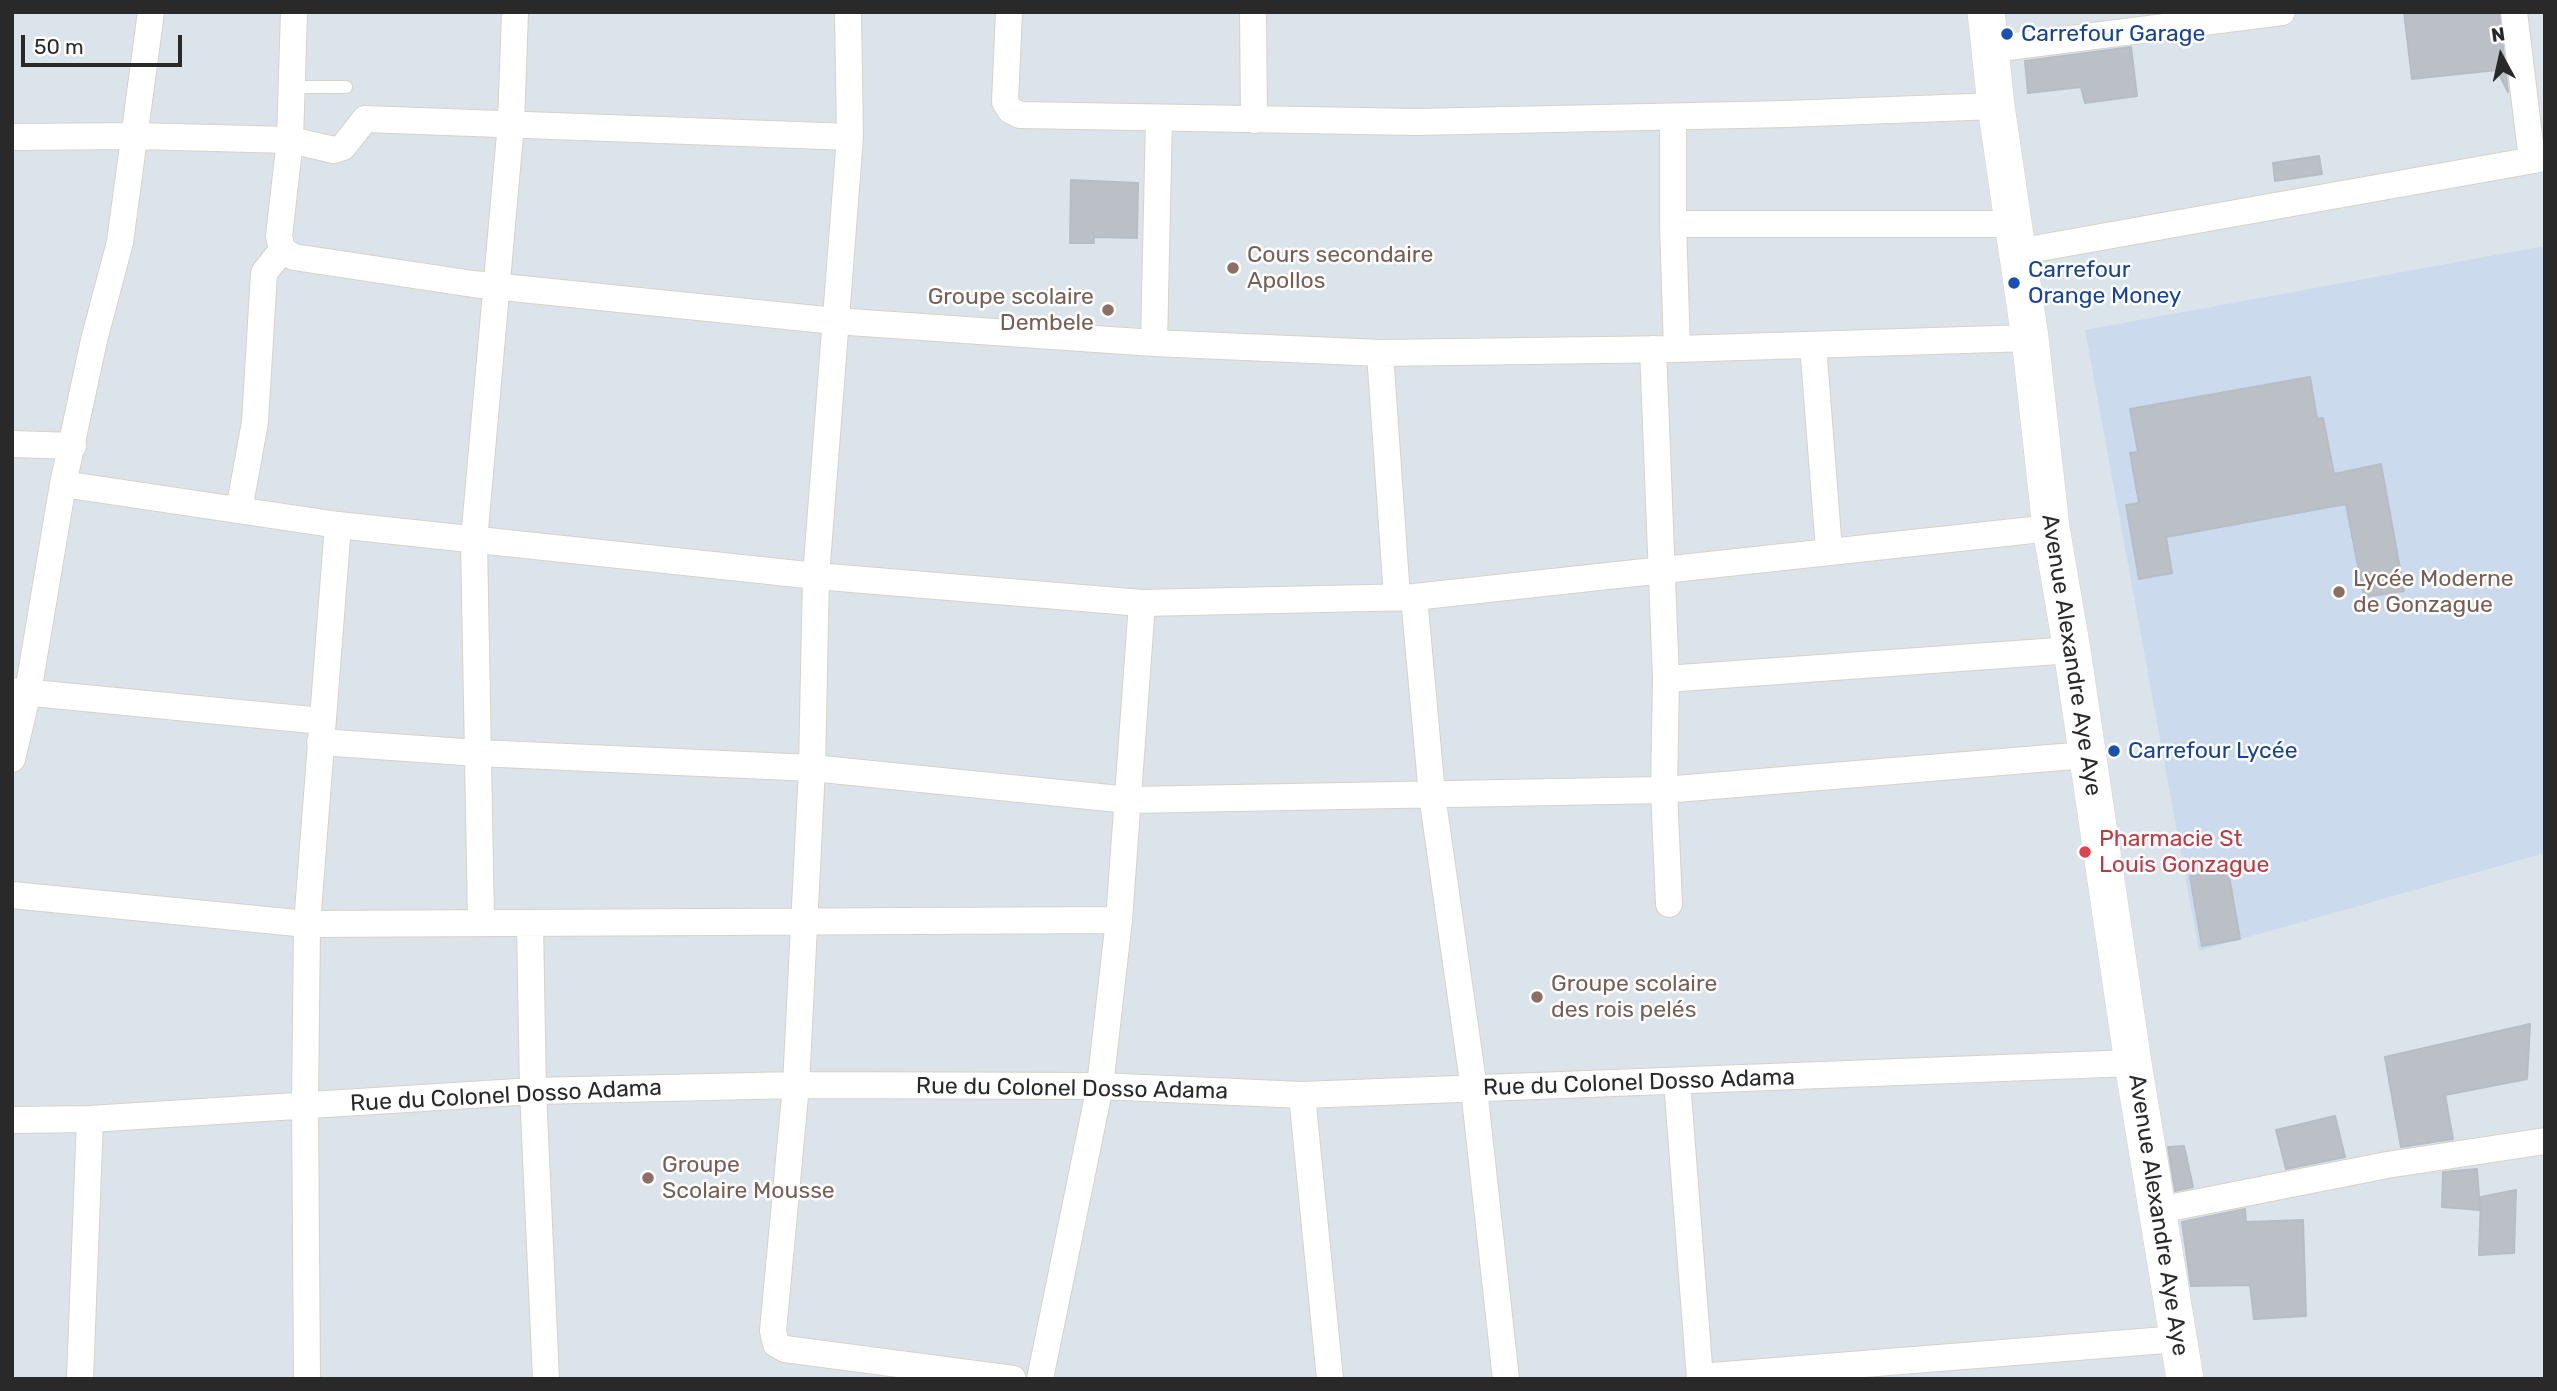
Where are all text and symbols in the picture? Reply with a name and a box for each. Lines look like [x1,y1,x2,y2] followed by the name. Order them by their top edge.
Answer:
[2021,20,2205,48] place label: Carrefour Garage
[24,21,186,65] scale bar
[2466,21,2536,91] north arrow
[2490,22,2506,47] text: N
[1999,26,2015,42] marker: Carrefour Garage
[34,34,84,59] text: 50 m
[1247,241,1433,295] place label: Cours secondaire Apollos
[2028,256,2182,310] place label: Carrefour Orange Money
[1225,260,1241,276] marker: Cours secondaire Apollos
[2006,275,2022,291] marker: Carrefour Orange Money
[928,283,1094,337] place label: Groupe scolaire Dembele
[1100,302,1116,318] marker: Groupe scolaire Dembele
[2035,512,2107,798] street label: Avenue Alexandre Aye Aye
[2353,565,2514,619] place label: Lycée Moderne de Gonzague
[2331,584,2347,600] marker: Lycée Moderne de Gonzague
[2128,737,2298,765] place label: Carrefour Lycée
[2106,743,2122,759] marker: Carrefour Lycée
[2099,825,2269,879] place label: Pharmacie St Louis Gonzague
[2077,844,2093,860] marker: Pharmacie St Louis Gonzague
[1551,970,1717,1024] place label: Groupe scolaire des rois pelés
[1529,989,1545,1005] marker: Groupe scolaire des rois pelés
[1483,1064,1795,1102] street label: Rue du Colonel Dosso Adama
[916,1072,1228,1106] street label: Rue du Colonel Dosso Adama
[2122,1072,2194,1358] street label: Avenue Alexandre Aye Aye
[349,1074,663,1118] street label: Rue du Colonel Dosso Adama
[662,1151,835,1205] place label: Groupe Scolaire Mousse
[640,1170,656,1186] marker: Groupe Scolaire Mousse

